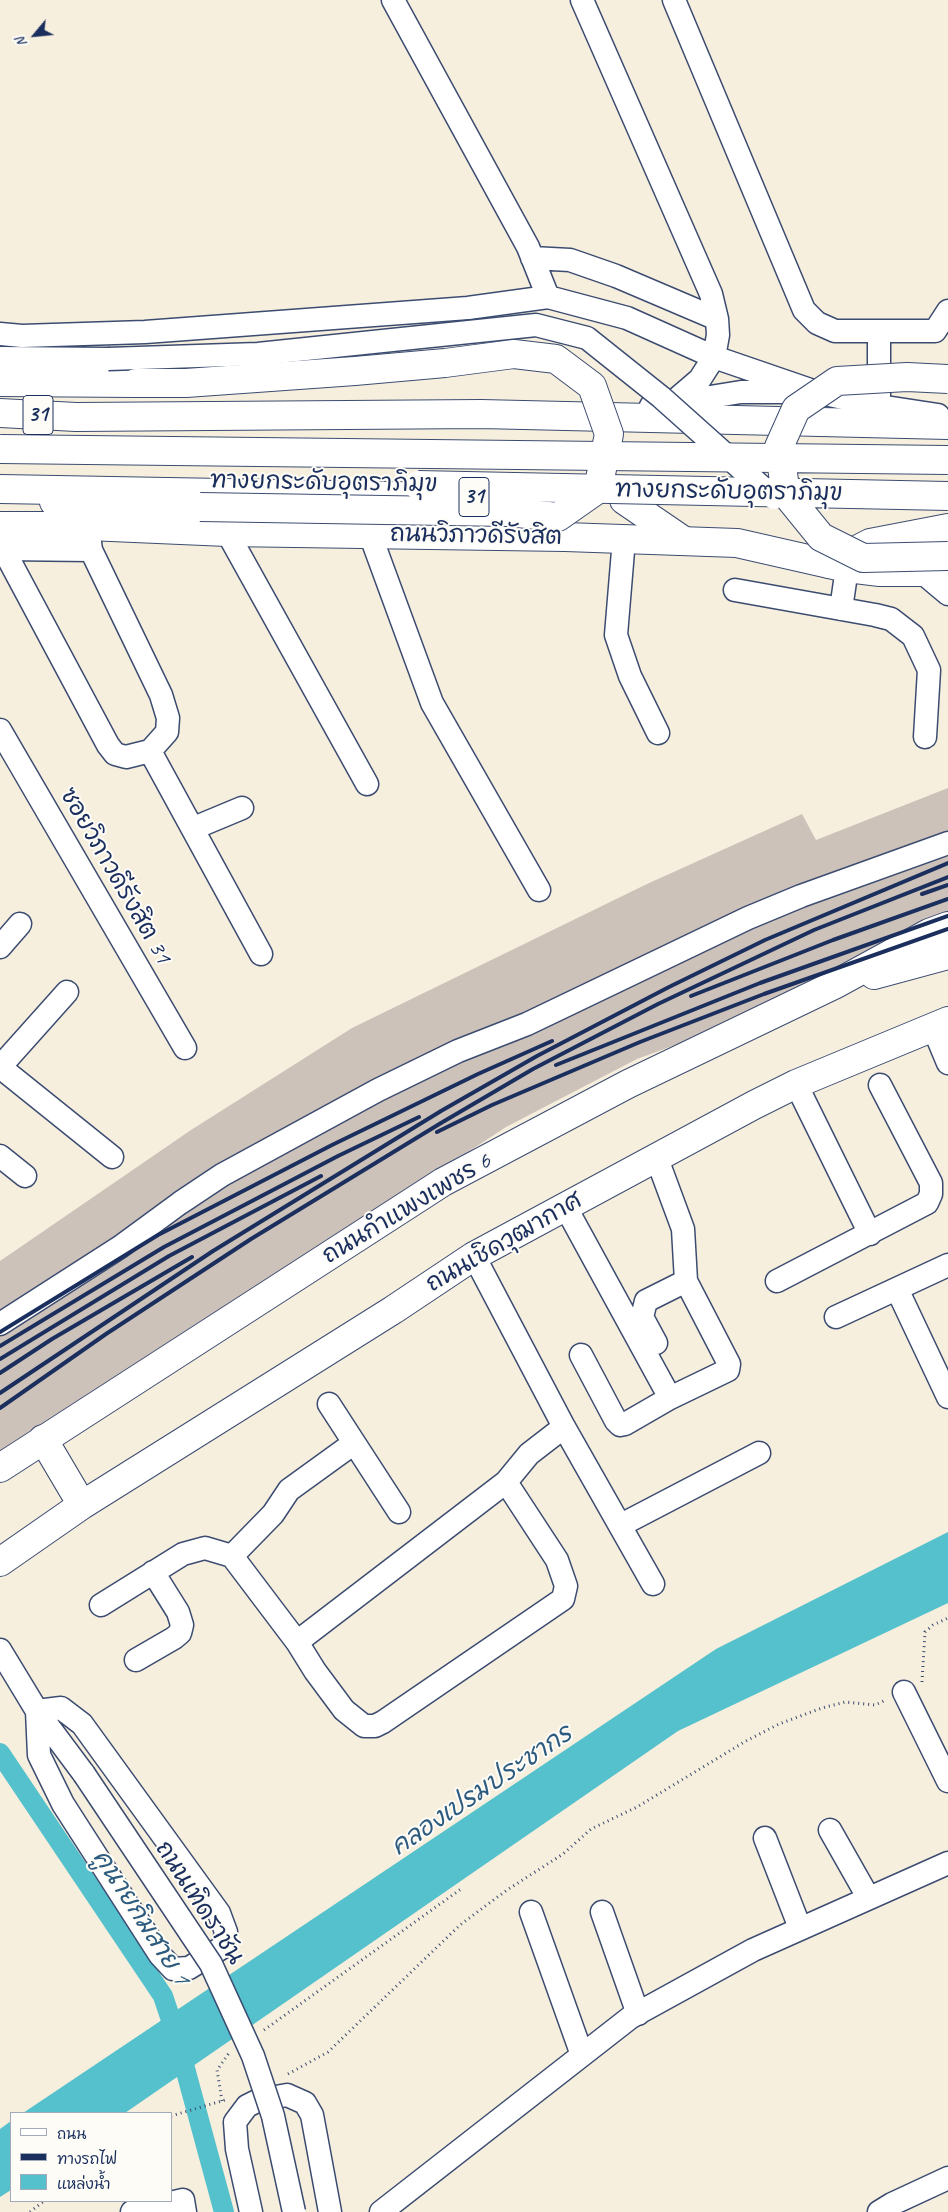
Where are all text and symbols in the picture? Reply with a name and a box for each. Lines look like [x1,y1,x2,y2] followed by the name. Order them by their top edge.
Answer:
[10,10,60,60] north arrow
[12,34,31,50] text: N
[23,396,53,434] road number: 31
[210,467,438,499] street label: ทางยกระดับอุตราภิมุข
[615,476,843,508] street label: ทางยกระดับอุตราภิมุข
[459,478,489,516] road number: 31
[390,520,562,552] street label: ถนนวิภาวดีรังสิต
[53,783,177,969] street label: ซอยวิภาวดีรังสิต 31
[317,1147,497,1271] street label: ถนนกำแพงเพชร 6
[421,1187,587,1299] street label: ถนนเชิดวุฒากาศ
[386,1719,578,1863] water label: คลองเปรมประชากร
[148,1836,250,1970] street label: ถนนเทิดราชัน
[85,1844,195,1990] water label: คูนายกิมสาย 1
[10,2112,172,2202] legend
[57,2125,86,2144] text: ถนน
[57,2150,117,2169] text: ทางรถไฟ
[57,2175,111,2194] text: แหล่งน้ำ

